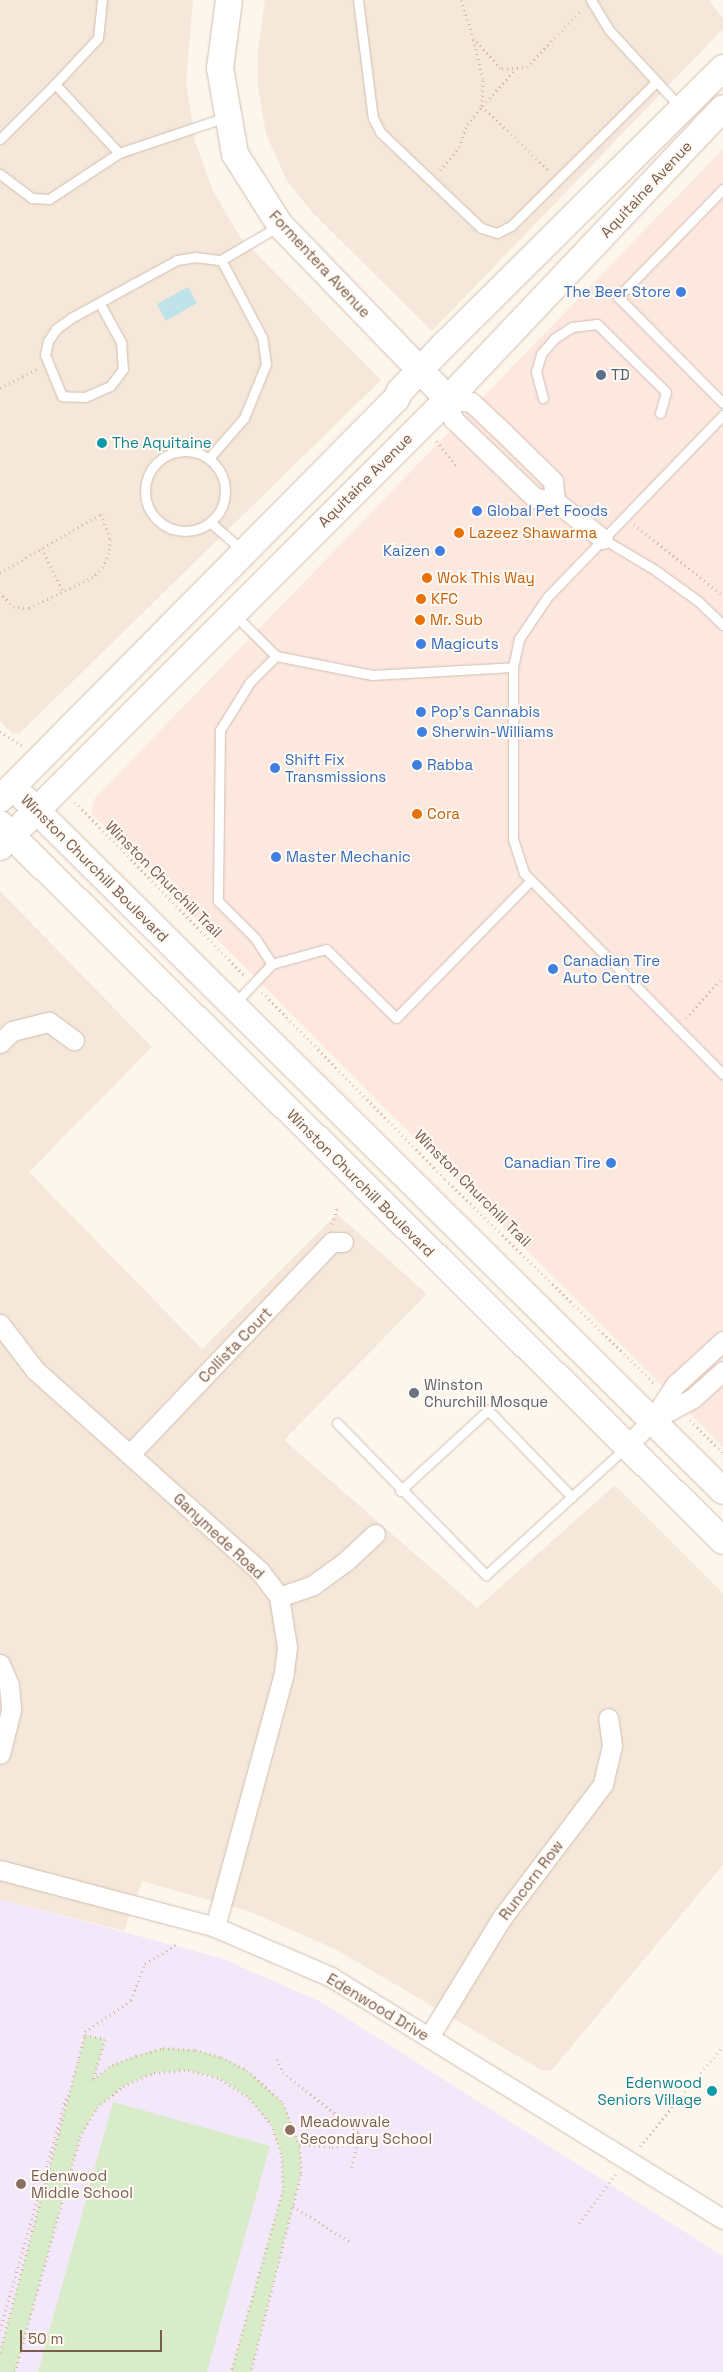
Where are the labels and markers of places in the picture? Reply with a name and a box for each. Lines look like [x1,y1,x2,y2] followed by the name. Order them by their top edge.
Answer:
[564,283,671,301] place label: The Beer Store
[675,286,687,298] marker: The Beer Store
[611,366,630,384] place label: TD
[595,369,607,381] marker: TD
[112,434,212,452] place label: The Aquitaine
[96,437,108,449] marker: The Aquitaine
[487,502,608,520] place label: Global Pet Foods
[471,505,483,517] marker: Global Pet Foods
[469,524,597,542] place label: Lazeez Shawarma
[453,527,465,539] marker: Lazeez Shawarma
[383,542,430,560] place label: Kaizen
[434,545,446,557] marker: Kaizen
[437,569,535,587] place label: Wok This Way
[421,572,433,584] marker: Wok This Way
[431,590,458,608] place label: KFC
[415,593,427,605] marker: KFC
[430,611,483,629] place label: Mr. Sub
[414,614,426,626] marker: Mr. Sub
[431,635,499,653] place label: Magicuts
[415,638,427,650] marker: Magicuts
[431,703,540,721] place label: Pop’s Cannabis
[415,706,427,718] marker: Pop’s Cannabis
[432,723,554,741] place label: Sherwin-Williams
[416,726,428,738] marker: Sherwin-Williams
[285,750,386,785] place label: Shift Fix Transmissions
[427,756,473,774] place label: Rabba
[411,759,423,771] marker: Rabba
[269,762,281,774] marker: Shift Fix Transmissions
[427,805,460,823] place label: Cora
[411,808,423,820] marker: Cora
[286,848,411,866] place label: Master Mechanic
[270,851,282,863] marker: Master Mechanic
[563,951,661,986] place label: Canadian Tire Auto Centre
[547,963,559,975] marker: Canadian Tire Auto Centre
[503,1154,601,1172] place label: Canadian Tire
[605,1157,617,1169] marker: Canadian Tire
[424,1375,548,1410] place label: Winston Churchill Mosque
[408,1387,420,1399] marker: Winston Churchill Mosque
[597,2073,702,2108] place label: Edenwood Seniors Village
[706,2085,718,2097] marker: Edenwood Seniors Village
[300,2112,432,2147] place label: Meadowvale Secondary School
[284,2124,296,2136] marker: Meadowvale Secondary School
[31,2166,133,2201] place label: Edenwood Middle School
[15,2178,27,2190] marker: Edenwood Middle School

